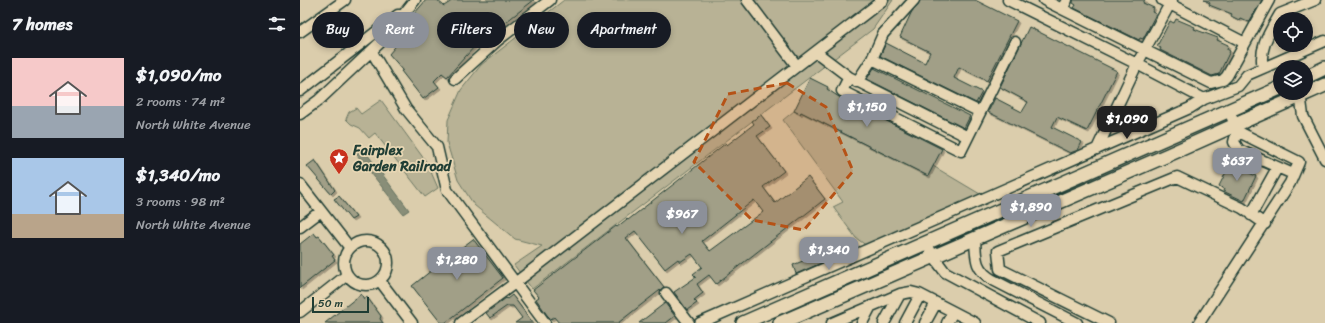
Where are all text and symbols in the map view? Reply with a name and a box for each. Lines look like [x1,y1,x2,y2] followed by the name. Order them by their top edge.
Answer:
[12,9,72,39] text: 7 homes
[312,12,364,48] chip: Buy
[372,12,429,48] chip: Rent
[437,12,506,48] chip: Filters
[514,12,569,48] chip: New
[577,12,671,48] chip: Apartment
[1273,12,1313,100] map controls
[1273,12,1313,52] button: locate
[266,13,288,35] icon: filters
[136,60,221,90] text: $1,090/mo
[1273,60,1313,100] button: layers
[44,74,92,122] icon: home
[136,90,225,113] text: 2 rooms · 74 m²
[834,94,900,128] pin: $1,150
[847,95,887,118] text: $1,150
[1094,106,1160,140] pin: $1,090
[1106,107,1148,130] text: $1,090
[136,113,251,136] text: North White Avenue
[352,138,453,179] place label: Fairplex Garden Railroad
[328,147,350,175] place icon: Fairplex Garden Railroad
[1213,148,1261,182] pin: $637
[1222,149,1252,172] text: $637
[136,160,220,190] text: $1,340/mo
[44,174,92,222] icon: home
[136,190,225,213] text: 3 rooms · 98 m²
[998,194,1064,228] pin: $1,890
[1010,195,1052,218] text: $1,890
[658,201,706,235] pin: $967
[666,202,698,225] text: $967
[136,213,251,236] text: North White Avenue
[796,237,862,271] pin: $1,340
[808,238,850,261] text: $1,340
[424,247,490,281] pin: $1,280
[436,248,478,271] text: $1,280
[318,294,343,313] text: 50 m
[312,295,369,314] scale bar

